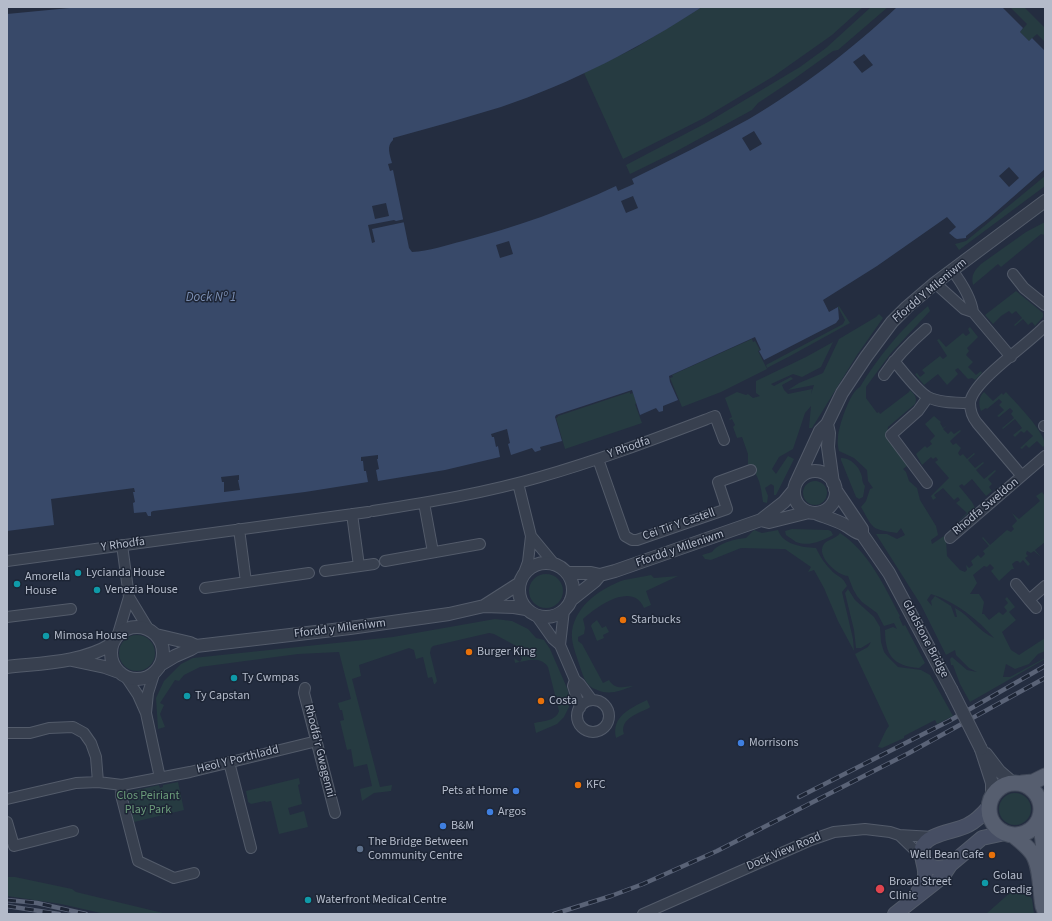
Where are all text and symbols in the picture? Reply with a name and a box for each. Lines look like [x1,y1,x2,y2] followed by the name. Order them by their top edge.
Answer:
[890,256,970,326] street label: Ffordd Y Mileniwm
[186,290,236,306] water label: Dock Nº 1
[606,434,652,462] street label: Y Rhodfa
[950,475,1022,539] street label: Rhodfa Sweldon
[641,506,717,544] street label: Cei Tir Y Castell
[634,527,726,571] street label: Ffordd y Mileniwm
[100,535,146,555] street label: Y Rhodfa
[86,566,165,580] place label: Lycianda House
[73,568,83,578] marker: Lycianda House
[25,570,70,598] place label: Amorella House
[12,579,22,589] marker: Amorella House
[105,583,178,597] place label: Venezia House
[92,585,102,595] marker: Venezia House
[898,598,952,680] street label: Gladstone Bridge
[631,613,681,627] place label: Starbucks
[618,615,628,625] marker: Starbucks
[293,616,387,642] street label: Ffordd y Mileniwm
[54,629,127,643] place label: Mimosa House
[41,631,51,641] marker: Mimosa House
[477,645,536,659] place label: Burger King
[464,647,474,657] marker: Burger King
[242,671,299,685] place label: Ty Cwmpas
[229,673,239,683] marker: Ty Cwmpas
[195,689,250,703] place label: Ty Capstan
[182,691,192,701] marker: Ty Capstan
[549,694,577,708] place label: Costa
[536,696,546,706] marker: Costa
[300,703,338,799] street label: Rhodfa'r Gwagenni
[749,736,799,750] place label: Morrisons
[736,738,746,748] marker: Morrisons
[195,743,281,777] street label: Heol Y Porthladd
[586,778,606,792] place label: KFC
[573,780,583,790] marker: KFC
[442,784,508,798] place label: Pets at Home
[511,786,521,796] marker: Pets at Home
[116,789,180,817] park label: Clos Peiriant Play Park
[498,805,526,819] place label: Argos
[485,807,495,817] marker: Argos
[451,819,474,833] place label: B&M
[438,821,448,831] marker: B&M
[745,830,823,874] street label: Dock View Road
[368,835,468,863] place label: The Bridge Between Community Centre
[355,844,365,854] marker: The Bridge Between Community Centre
[910,848,984,862] place label: Well Bean Cafe
[987,850,997,860] marker: Well Bean Cafe
[993,869,1032,897] place label: Golau Caredig
[889,875,952,903] place label: Broad Street Clinic
[980,878,990,888] marker: Golau Caredig
[874,883,886,895] marker: Broad Street Clinic
[316,893,447,907] place label: Waterfront Medical Centre
[303,895,313,905] marker: Waterfront Medical Centre

